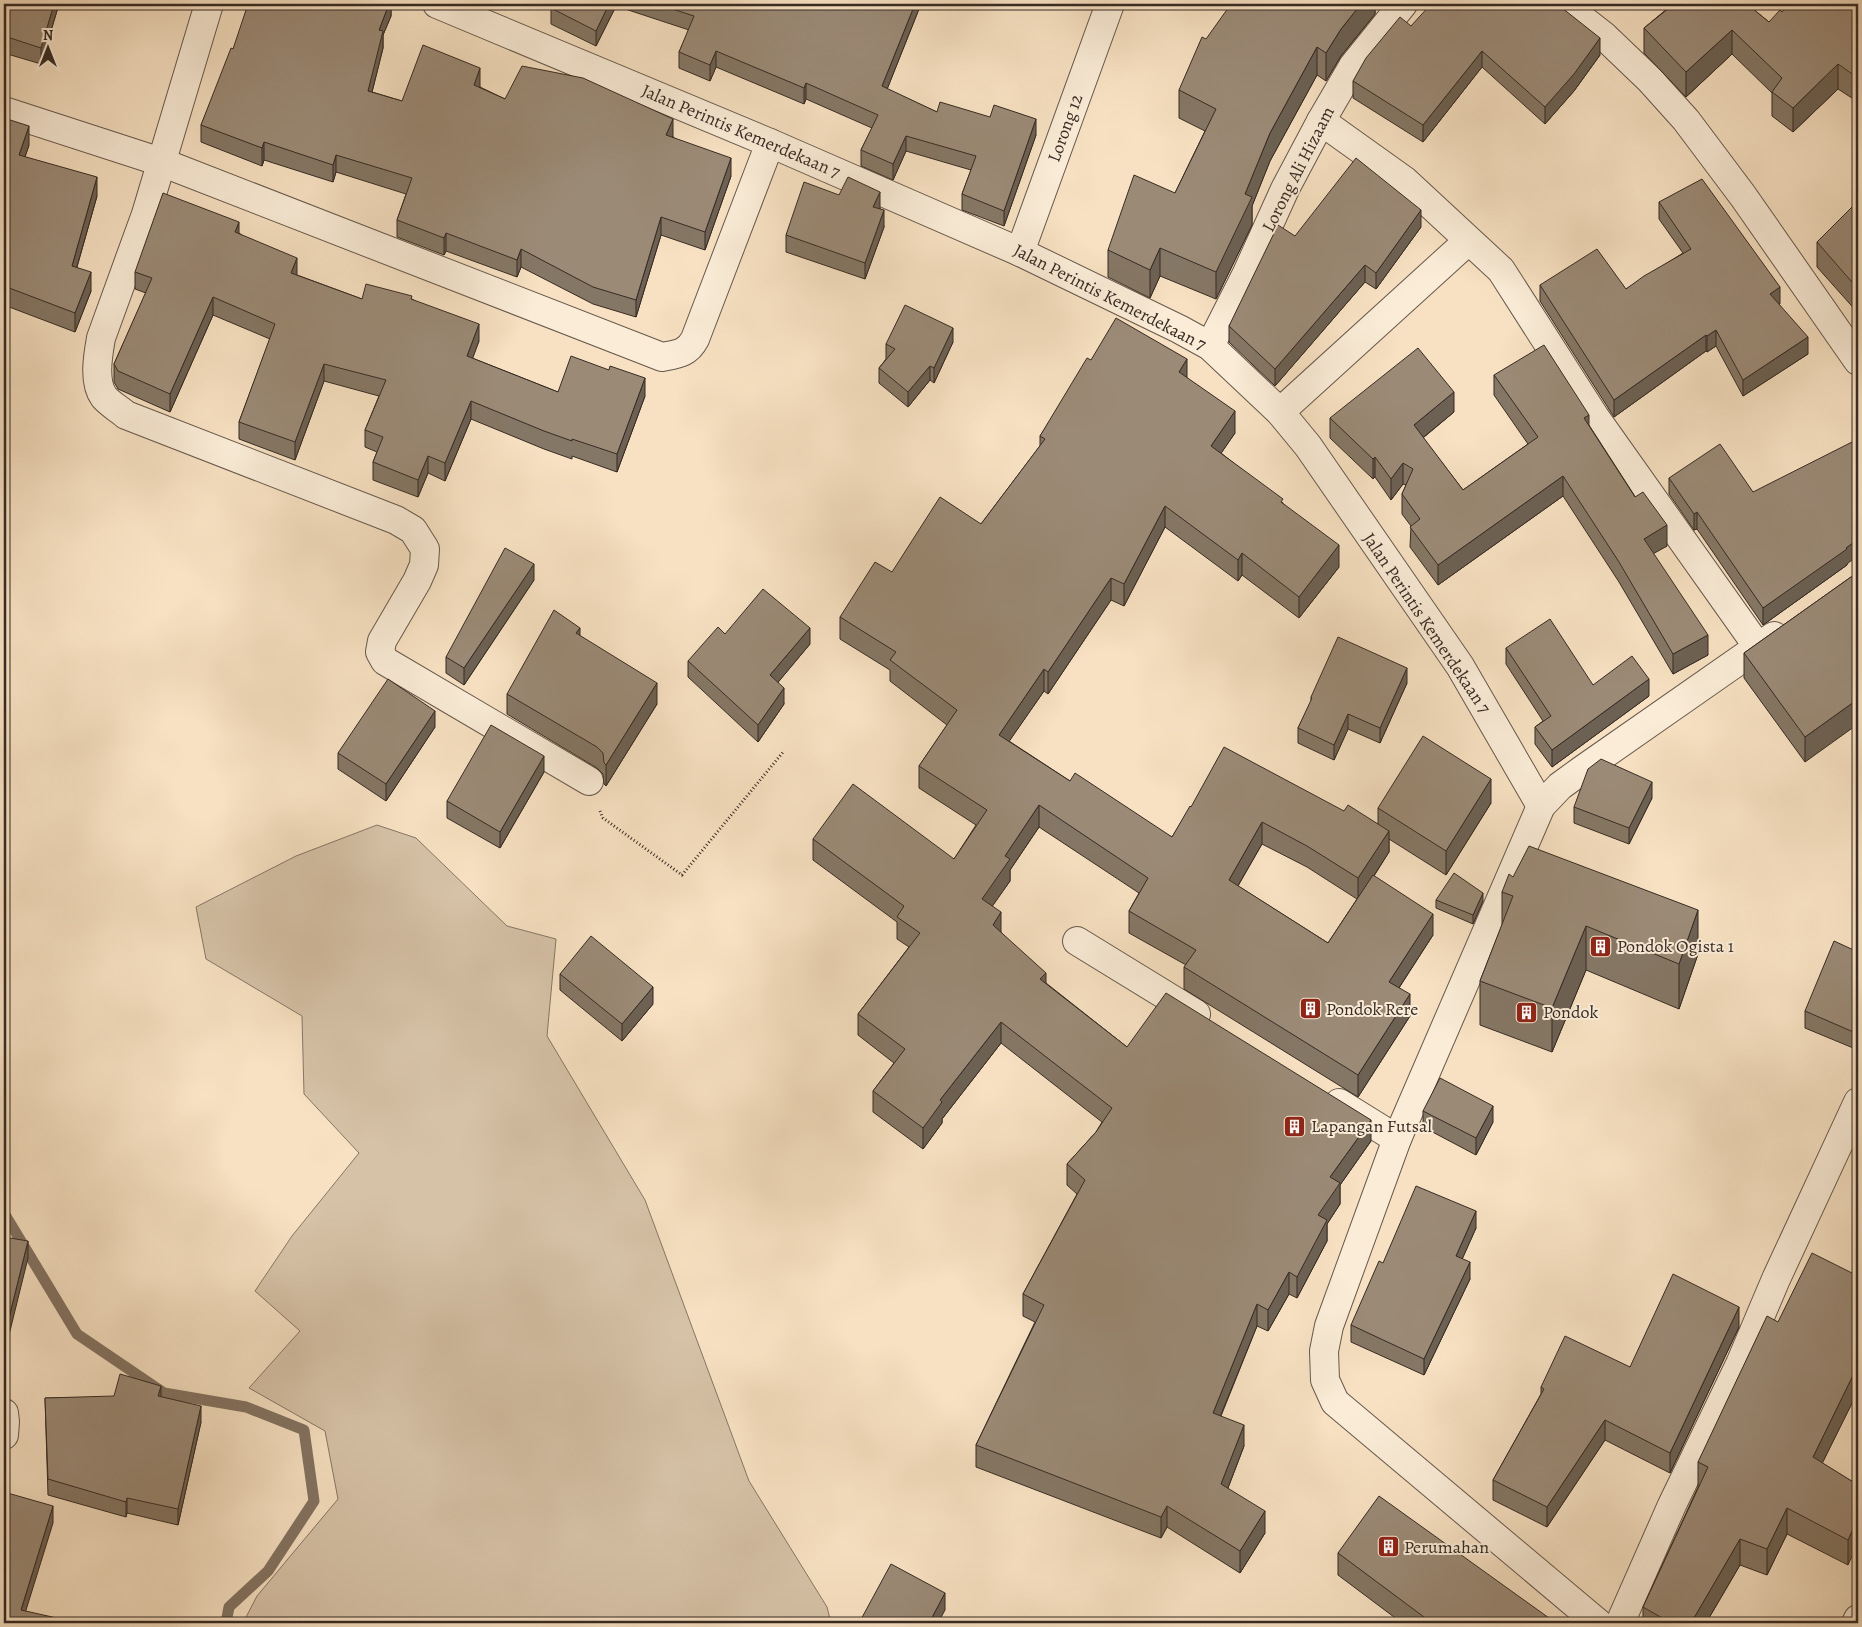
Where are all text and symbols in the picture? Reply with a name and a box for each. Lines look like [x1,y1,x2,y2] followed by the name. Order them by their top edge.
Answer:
[22,22,72,72] north arrow
[43,26,53,45] text: N
[638,78,844,184] street label: Jalan Perintis Kemerdekaan 7
[1042,90,1089,165] street label: Lorong 12
[1256,102,1340,236] street label: Lorong Ali Hizaam
[1009,238,1211,356] street label: Jalan Perintis Kemerdekaan 7
[1357,528,1497,719] street label: Jalan Perintis Kemerdekaan 7
[1589,934,1613,958] building icon: Pondok Ogista 1
[1617,934,1734,958] place label: Pondok Ogista 1
[1298,997,1322,1021] building icon: Pondok Rere
[1326,997,1418,1021] place label: Pondok Rere
[1515,1000,1539,1024] building icon: Pondok
[1543,1000,1599,1024] place label: Pondok
[1283,1114,1307,1138] building icon: Lapangan Futsal
[1311,1114,1432,1138] place label: Lapangan Futsal
[1376,1535,1400,1559] building icon: Perumahan
[1404,1535,1489,1559] place label: Perumahan

